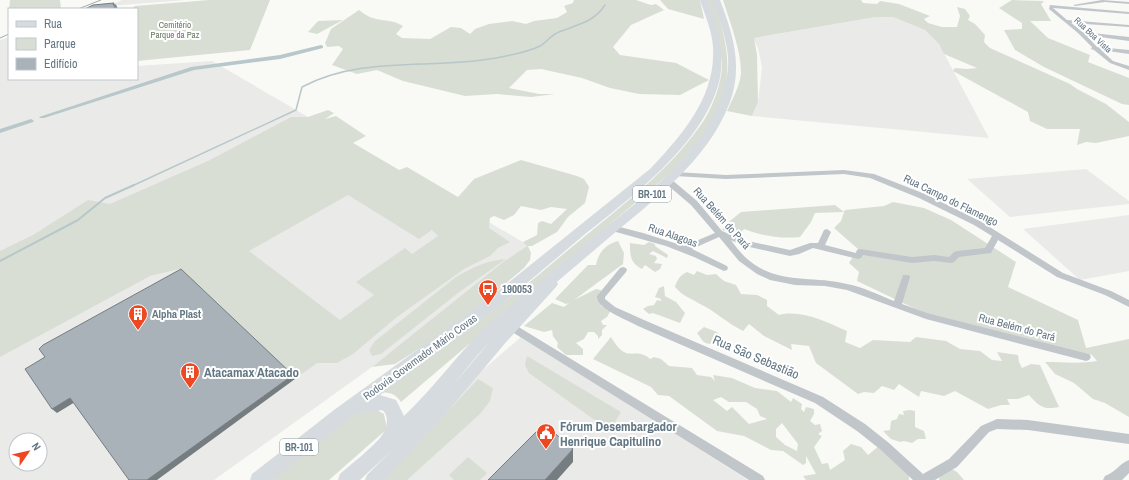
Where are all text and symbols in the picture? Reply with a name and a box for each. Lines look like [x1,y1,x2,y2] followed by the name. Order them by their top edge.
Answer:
[8,8,138,80] legend
[1072,14,1114,56] street label: Rua Boa Vista
[44,16,63,32] text: Rua
[151,19,200,41] park label: Cemitério Parque da Paz
[44,36,76,52] text: Parque
[44,56,77,72] text: Edifício
[902,171,1000,229] street label: Rua Campo do Flamengo
[690,184,754,252] street label: Rua Belém do Pará
[633,186,671,202] road number: BR-101
[647,220,700,250] street label: Rua Alagoas
[477,278,499,306] bus stop icon: 190053
[502,282,532,296] place label: 190053
[127,303,149,331] building icon: Alpha Plast
[152,307,201,321] place label: Alpha Plast
[977,310,1057,344] street label: Rua Belém do Pará
[360,311,480,403] street label: Rodovia Governador Mário Covas
[710,331,802,383] street label: Rua São Sebastião
[179,361,201,389] building icon: Atacamax Atacado
[204,364,299,381] place label: Atacamax Atacado
[560,418,678,450] place label: Fórum Desembargador Henrique Capitulino
[535,422,557,450] public building icon: Fórum Desembargador Henrique Capitulino
[8,432,48,472] north arrow
[280,439,318,455] road number: BR-101
[29,440,44,453] text: N

